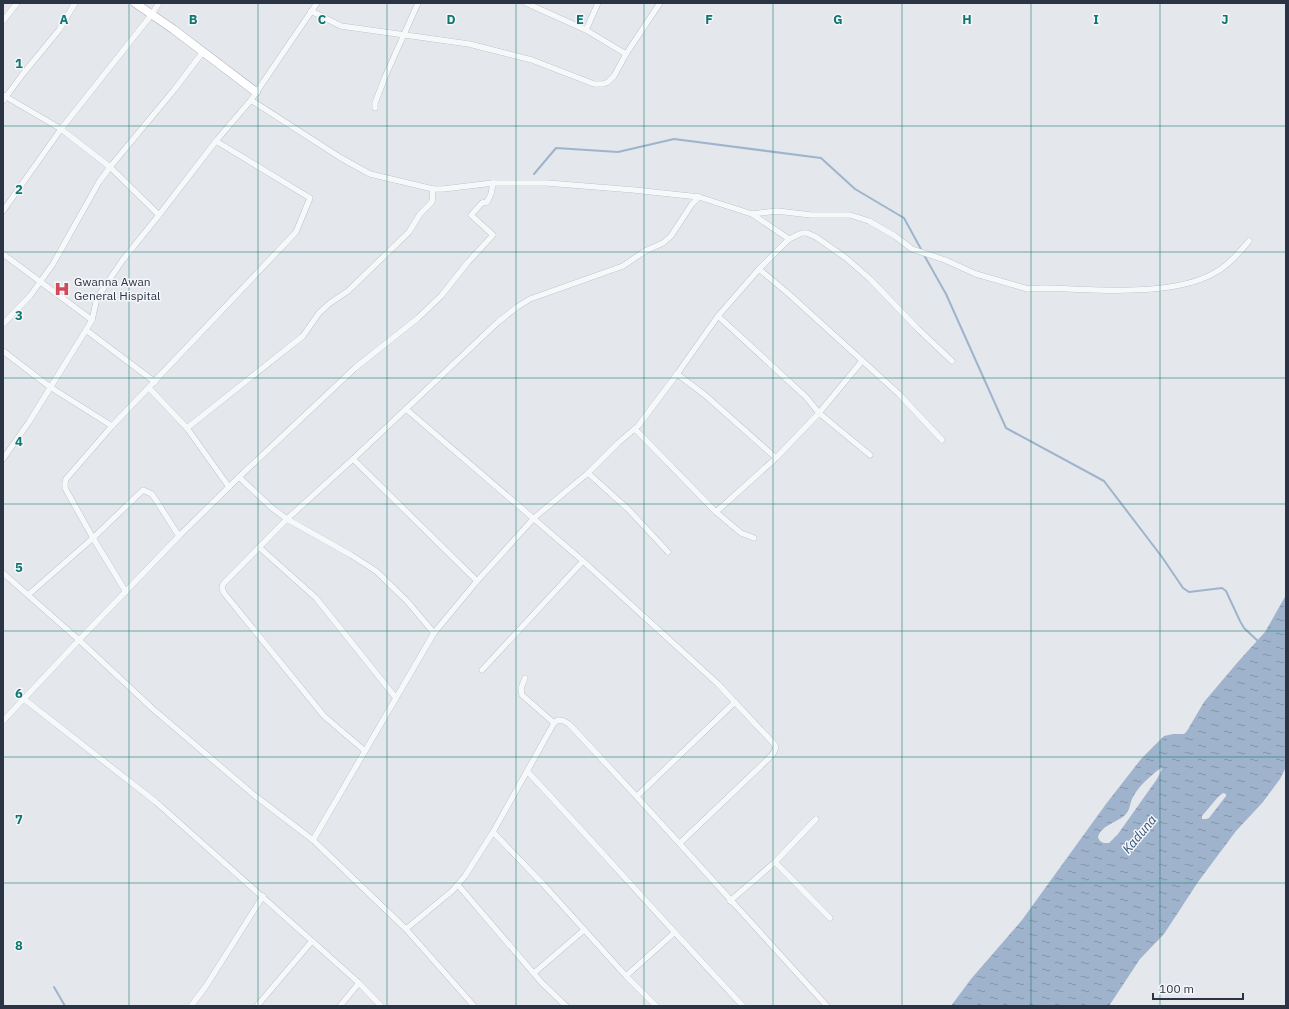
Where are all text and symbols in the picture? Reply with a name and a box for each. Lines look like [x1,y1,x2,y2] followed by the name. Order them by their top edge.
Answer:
[60,11,69,28] text: A
[189,11,198,28] text: B
[318,11,327,28] text: C
[446,11,456,28] text: D
[576,11,584,28] text: E
[705,11,713,28] text: F
[833,11,843,28] text: G
[962,11,972,28] text: H
[1093,11,1099,28] text: I
[1221,11,1229,28] text: J
[15,55,23,72] text: 1
[15,181,23,198] text: 2
[74,274,160,303] place label: Gwanna Awan General Hispital
[53,280,71,298] hospital icon: Gwanna Awan General Hispital
[15,307,23,324] text: 3
[15,433,23,450] text: 4
[15,559,23,576] text: 5
[15,685,23,702] text: 6
[15,811,23,828] text: 7
[1118,812,1160,857] water label: Kaduna
[15,937,23,954] text: 8
[1153,975,1243,1001] scale bar
[1159,981,1194,996] text: 100 m

